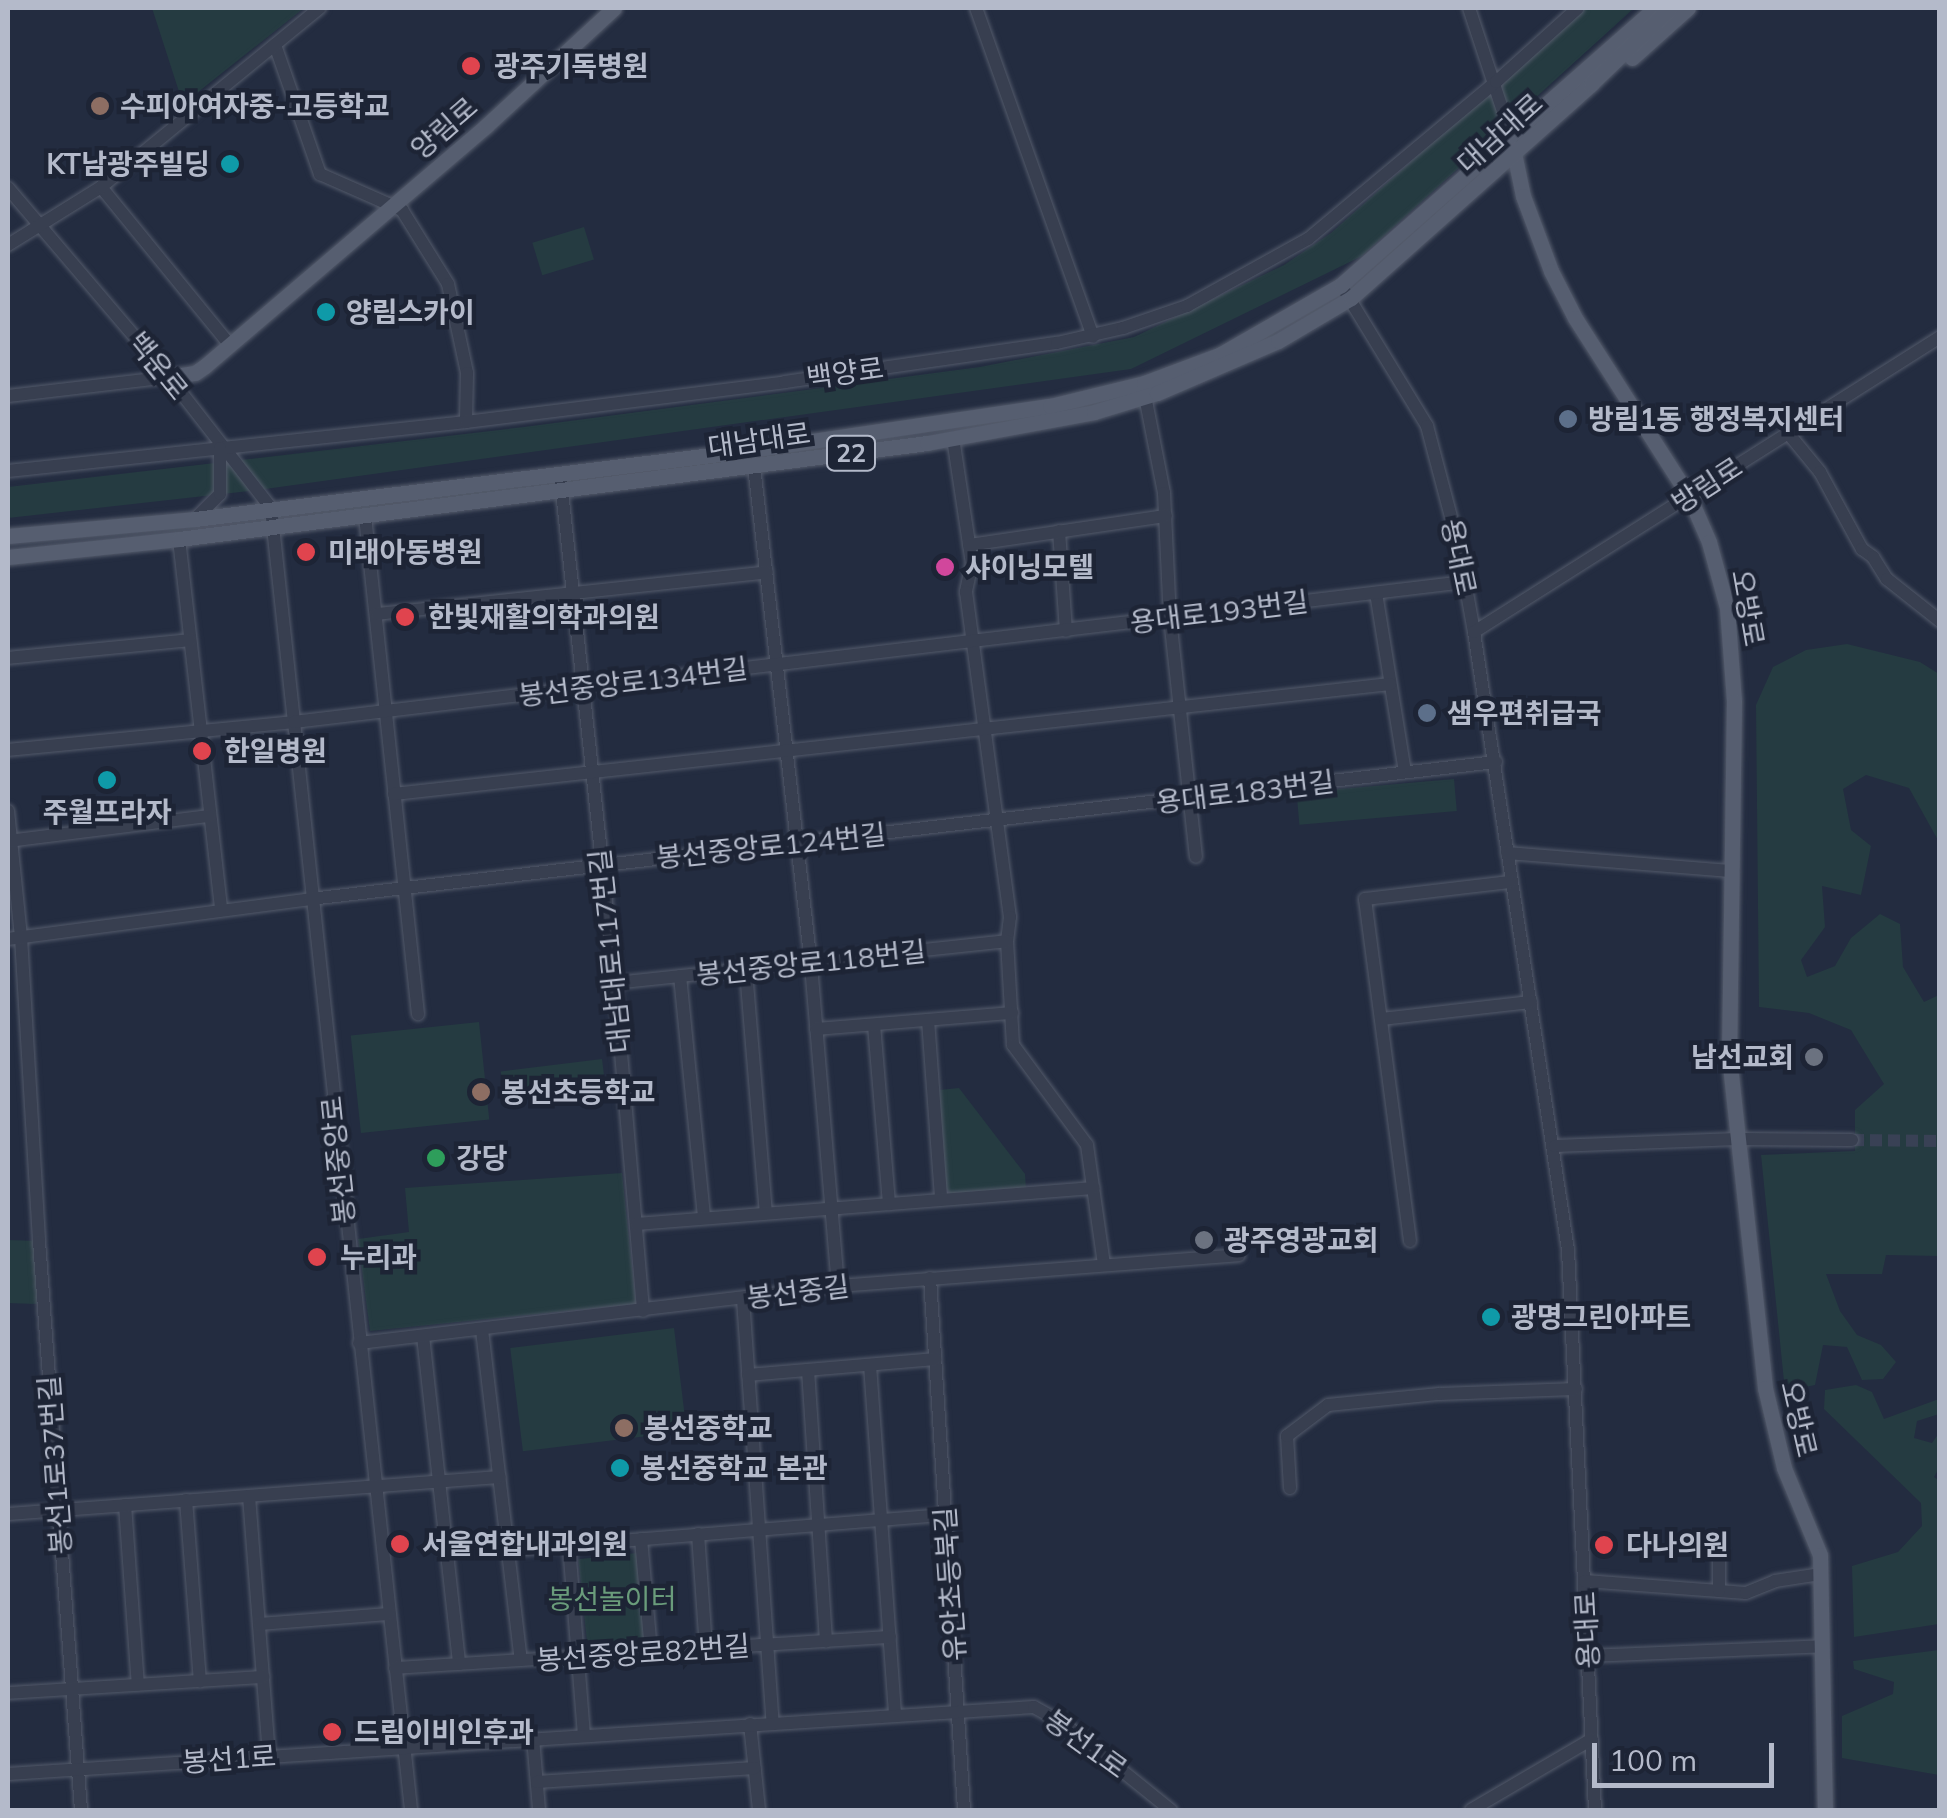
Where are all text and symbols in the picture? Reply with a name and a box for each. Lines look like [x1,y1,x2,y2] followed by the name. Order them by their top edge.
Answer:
[494,49,649,83] place label: 광주기독병원
[458,53,484,79] marker: 광주기독병원
[1450,86,1550,180] street label: 대남대로
[120,89,390,123] place label: 수피아여자중-고등학교
[404,90,484,166] street label: 양림로
[89,95,111,117] marker: 수피아여자중-고등학교
[46,147,210,181] place label: KT남광주빌딩
[219,153,241,175] marker: KT남광주빌딩
[346,295,475,329] place label: 양림스카이
[315,301,337,323] marker: 양림스카이
[121,325,195,407] street label: 백운로
[804,351,886,395] street label: 백양로
[1588,402,1844,436] place label: 방림1동 행정복지센터
[1557,408,1579,430] marker: 방림1동 행정복지센터
[706,416,812,464] street label: 대남대로
[826,433,876,473] road number: 22
[1665,450,1749,520] street label: 방림로
[1435,516,1483,598] street label: 용대로
[328,535,483,569] place label: 미래아동병원
[293,539,319,565] marker: 미래아동병원
[965,550,1094,584] place label: 샤이닝모텔
[934,556,956,578] marker: 샤이닝모텔
[1725,567,1771,649] street label: 오방로
[1128,584,1310,640] street label: 용대로193번길
[428,600,660,634] place label: 한빛재활의학과의원
[392,604,418,630] marker: 한빛재활의학과의원
[516,651,750,713] street label: 봉선중앙로134번길
[1447,696,1602,730] place label: 샘우편취급국
[1416,702,1438,724] marker: 샘우편취급국
[224,734,327,768] place label: 한일병원
[189,738,215,764] marker: 한일병원
[1154,764,1336,820] street label: 용대로183번길
[96,769,118,791] marker: 주월프라자
[43,795,171,829] place label: 주월프라자
[655,817,887,875] street label: 봉선중앙로124번길
[583,847,637,1055] street label: 대남대로117번길
[695,934,927,992] street label: 봉선중앙로118번길
[1691,1040,1794,1074] place label: 남선교회
[1803,1046,1825,1068] marker: 남선교회
[501,1075,656,1109] place label: 봉선초등학교
[470,1081,492,1103] marker: 봉선초등학교
[315,1094,361,1226] street label: 봉선중앙로
[456,1141,508,1175] place label: 강당
[425,1147,447,1169] marker: 강당
[1224,1223,1379,1257] place label: 광주영광교회
[1193,1229,1215,1251] marker: 광주영광교회
[340,1240,417,1274] place label: 누리과
[304,1244,330,1270] marker: 누리과
[745,1269,851,1315] street label: 봉선중길
[1511,1300,1691,1334] place label: 광명그린아파트
[1480,1306,1502,1328] marker: 광명그린아파트
[32,1374,78,1556] street label: 봉선1로37번길
[1774,1378,1824,1460] street label: 오방로
[644,1411,773,1445] place label: 봉선중학교
[613,1417,635,1439] marker: 봉선중학교
[640,1451,828,1485] place label: 봉선중학교 본관
[609,1457,631,1479] marker: 봉선중학교 본관
[928,1506,972,1662] street label: 유안초등북길
[422,1527,628,1561] place label: 서울연합내과의원
[1626,1528,1729,1562] place label: 다나의원
[387,1531,413,1557] marker: 서울연합내과의원
[1591,1532,1617,1558] marker: 다나의원
[548,1582,676,1616] park label: 봉선놀이터
[1568,1591,1606,1669] street label: 용대로
[535,1629,751,1677] street label: 봉선중앙로82번길
[1038,1703,1134,1785] street label: 봉선1로
[354,1715,534,1749] place label: 드림이비인후과
[319,1719,345,1745] marker: 드림이비인후과
[1597,1723,1780,1785] scale bar
[181,1739,277,1779] street label: 봉선1로
[1609,1741,1697,1779] text: 100 m

